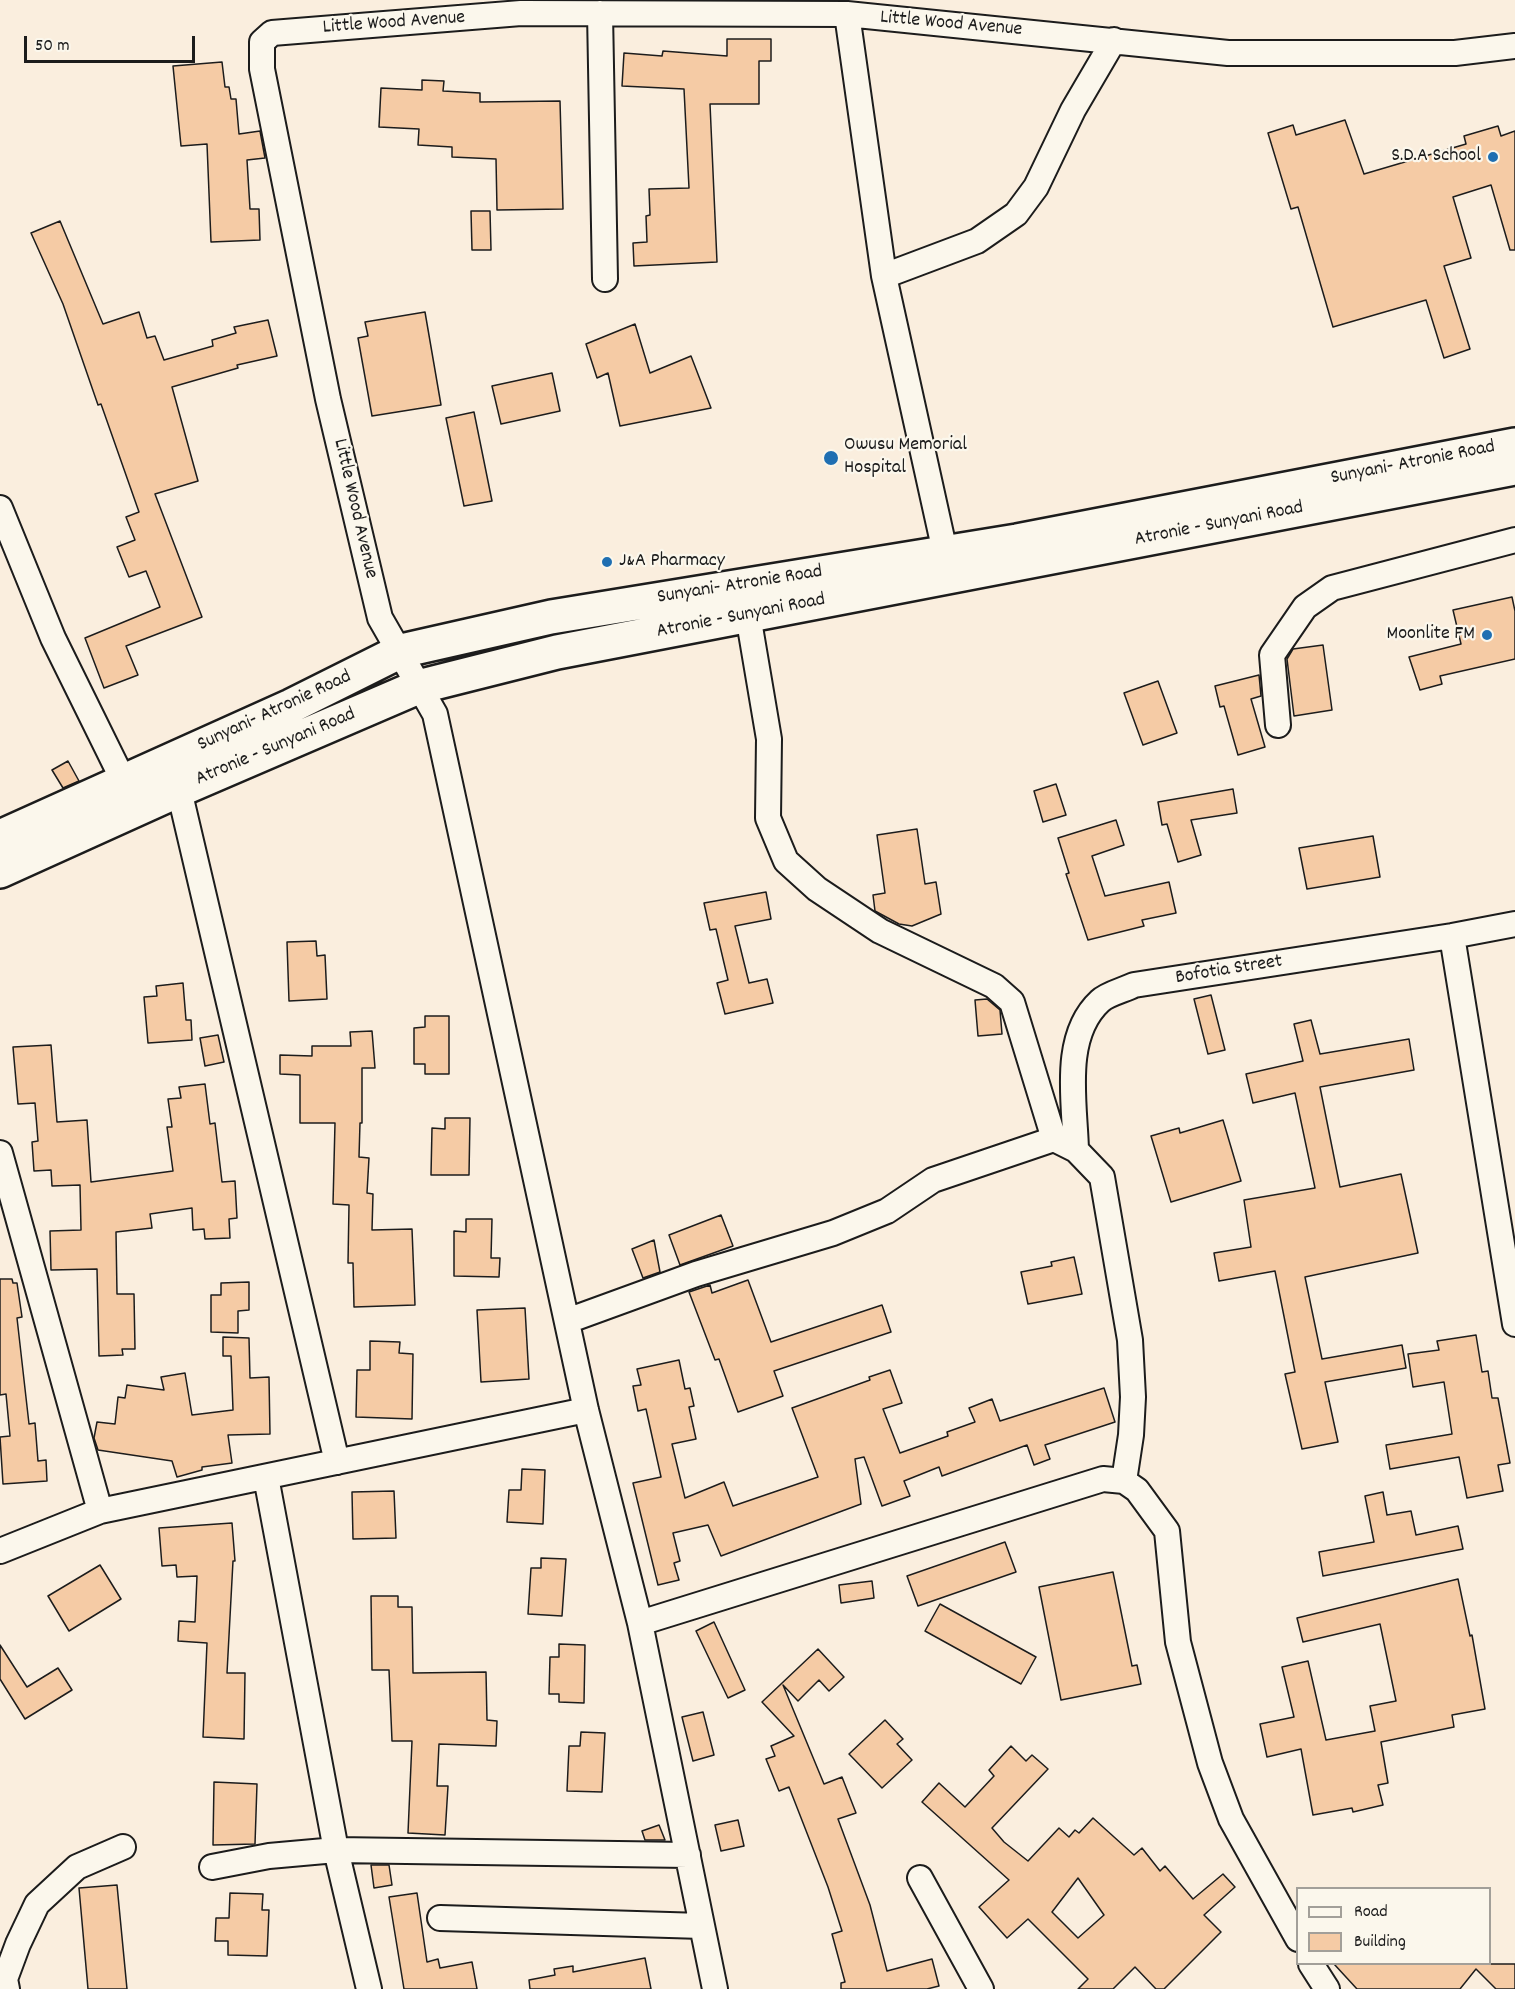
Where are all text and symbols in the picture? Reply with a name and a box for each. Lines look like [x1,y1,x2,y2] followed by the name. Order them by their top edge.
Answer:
[322,7,466,41] street label: Little Wood Avenue
[879,7,1023,43] street label: Little Wood Avenue
[27,24,198,62] scale bar
[35,34,70,59] text: 50 m
[1391,145,1481,169] place label: S.D.A School
[1486,150,1500,164] marker: S.D.A School
[844,434,967,481] place label: Owusu Memorial Hospital
[1329,436,1497,492] street label: Sunyani- Atronie Road
[326,437,382,581] street label: Little Wood Avenue
[822,449,840,467] marker: Owusu Memorial Hospital
[1133,497,1305,553] street label: Atronie - Sunyani Road
[619,550,725,574] place label: J&A Pharmacy
[600,555,614,569] marker: J&A Pharmacy
[656,561,824,611] street label: Sunyani- Atronie Road
[655,589,827,645] street label: Atronie - Sunyani Road
[1386,623,1475,647] place label: Moonlite FM
[1480,628,1494,642] marker: Moonlite FM
[194,666,356,758] street label: Sunyani- Atronie Road
[192,703,360,793] street label: Atronie - Sunyani Road
[1174,951,1284,991] street label: Bofotia Street
[1296,1887,1491,1965] legend
[1354,1900,1388,1925] text: Road
[1354,1930,1406,1955] text: Building

